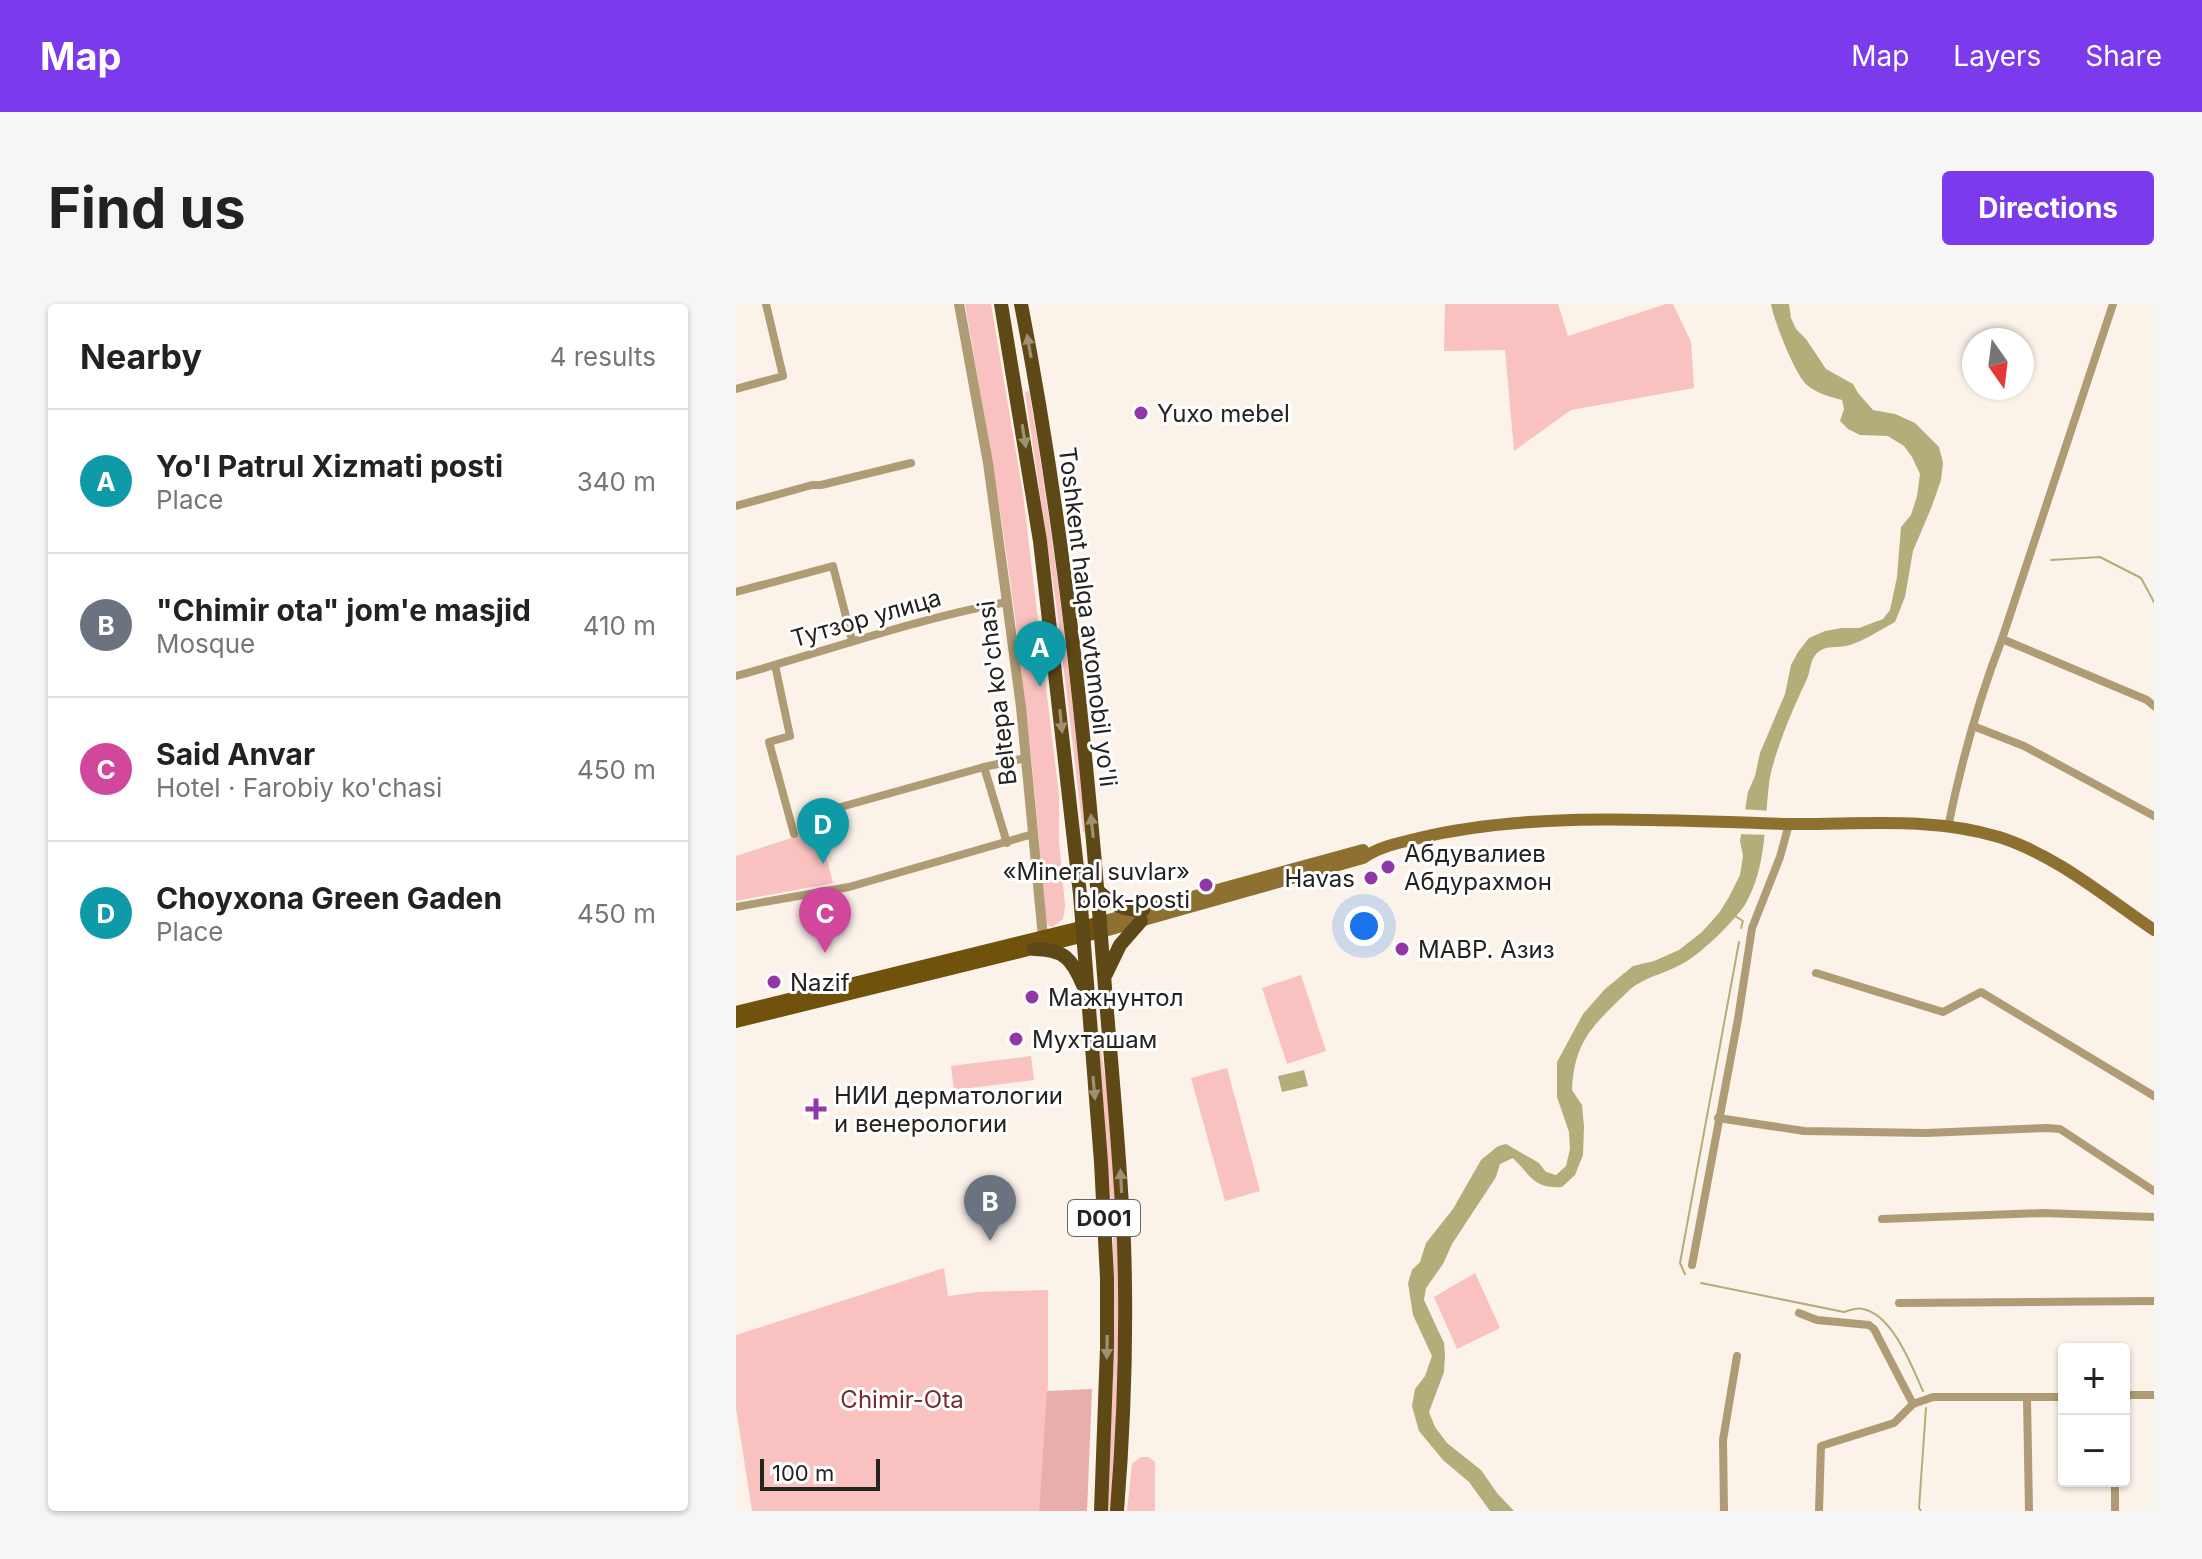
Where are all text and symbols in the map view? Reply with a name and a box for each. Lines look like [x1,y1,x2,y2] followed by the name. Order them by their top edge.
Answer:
[40,33,121,79] text: Map
[1851,39,1909,73] text: Map
[1953,39,2041,73] text: Layers
[2085,39,2162,73] text: Share
[1942,171,2154,245] button: Directions
[48,174,246,242] text: Find us
[1962,328,2034,400] north arrow
[1022,334,1034,359] one-way arrow
[80,336,202,377] text: Nearby
[550,341,656,372] text: 4 results
[1157,399,1290,428] place label: Yuxo mebel
[1132,404,1150,422] marker: Yuxo mebel
[1018,424,1030,449] one-way arrow
[1053,445,1123,789] street label: Toshkent halqa avtomobil yo'li
[156,448,503,484] text: Yo'l Patrul Xizmati posti
[96,466,116,497] text: A
[577,466,656,497] text: 340 m
[156,484,224,515] text: Place
[788,583,944,653] street label: Тутзор улица
[156,592,531,628] text: "Chimir ota" jom'e masjid
[971,599,1023,787] street label: Beltepa ko'chasi
[97,610,115,641] text: B
[583,610,656,641] text: 410 m
[1014,621,1066,687] pin: A
[156,628,255,659] text: Mosque
[1055,709,1068,734] one-way arrow
[156,736,315,772] text: Said Anvar
[96,754,116,785] text: C
[577,754,656,785] text: 450 m
[156,772,442,803] text: Hotel · Farobiy ko'chasi
[797,798,849,864] pin: D
[1085,813,1098,838] one-way arrow
[1404,839,1552,896] place label: Абдувалиев Абдурахмон
[1003,857,1190,914] place label: «Mineral suvlar» blok-posti
[1379,858,1397,876] marker: Абдувалиев Абдурахмон
[1285,864,1355,893] place label: Havas
[1362,869,1380,887] marker: Havas
[1197,876,1215,894] marker: «Mineral suvlar» blok-posti
[156,880,502,916] text: Choyxona Green Gaden
[799,887,851,953] pin: C
[97,898,115,929] text: D
[577,898,656,929] text: 450 m
[1344,906,1384,946] your location
[156,916,224,947] text: Place
[1418,935,1555,964] place label: МАВР. Азиз
[1393,940,1411,958] marker: МАВР. Азиз
[790,968,850,997] place label: Nazif
[765,973,783,991] marker: Nazif
[1048,983,1183,1012] place label: Мажнунтол
[1023,988,1041,1006] marker: Мажнунтол
[1032,1025,1157,1054] place label: Мухташам
[1007,1030,1025,1048] marker: Мухташам
[1088,1076,1101,1101] one-way arrow
[834,1081,1063,1138] place label: НИИ дерматологии и венерологии
[805,1098,827,1120] marker: НИИ дерматологии и венерологии
[1114,1168,1127,1193] one-way arrow
[964,1175,1016,1241] pin: B
[1068,1200,1140,1236] road number: D001
[1101,1335,1114,1360] one-way arrow
[2058,1343,2130,1487] map controls
[2058,1343,2130,1415] button: +
[840,1385,964,1414] park label: Chimir-Ota
[2058,1415,2130,1487] button: −
[760,1455,880,1491] scale bar
[772,1460,834,1486] text: 100 m

